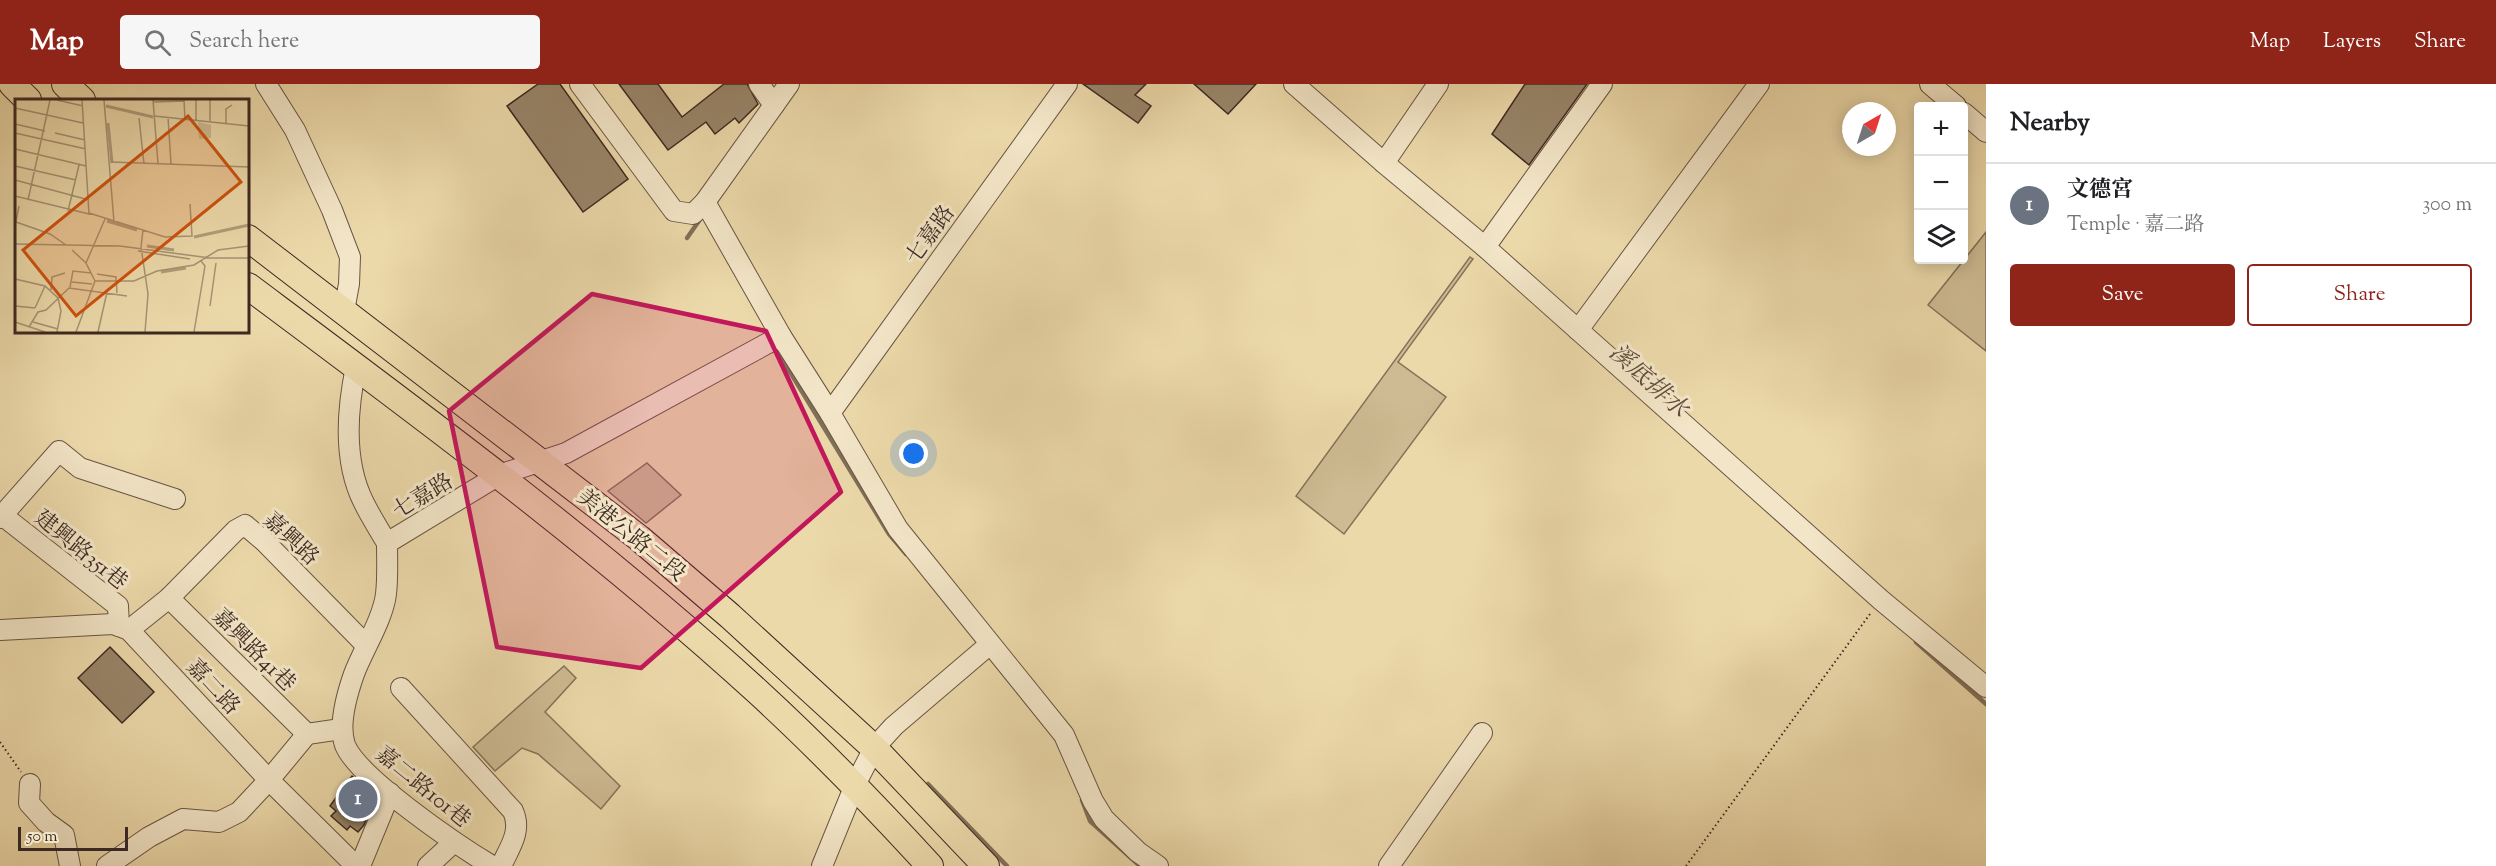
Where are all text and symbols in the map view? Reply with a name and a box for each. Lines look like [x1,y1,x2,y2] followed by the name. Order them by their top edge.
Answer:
[120,15,540,69] search box
[30,22,84,62] text: Map
[141,26,174,59] icon: search
[189,26,299,58] text: Search here
[2250,27,2290,57] text: Map
[2323,27,2381,57] text: Layers
[2414,27,2466,57] text: Share
[15,99,249,333] inset map
[1842,102,1896,156] north arrow
[1914,102,1968,264] map controls
[1914,102,1968,156] button: +
[2010,105,2090,142] text: Nearby
[1914,156,1968,210] button: −
[2067,175,2133,207] text: 文德宮
[2026,191,2033,220] text: 1
[2422,191,2472,220] text: 300 m
[899,200,964,272] street label: 七嘉路
[1914,210,1968,264] button: layers
[2067,211,2204,240] text: Temple · 嘉二路
[2010,264,2235,326] button: Save
[2247,264,2472,326] button: Share
[1601,337,1696,428] water label: 溪底排水
[899,439,928,468] your location
[387,467,460,528] street label: 七嘉路
[569,482,691,590] street label: 美港公路二段
[27,504,134,599] street label: 建興路351巷
[255,506,325,574] street label: 嘉興路
[204,602,302,700] street label: 嘉興路41巷
[178,653,246,723] street label: 嘉二路
[368,740,477,837] street label: 嘉二路101巷
[338,776,378,822] pin: 1
[18,824,128,852] scale bar
[27,826,58,849] text: 50 m

